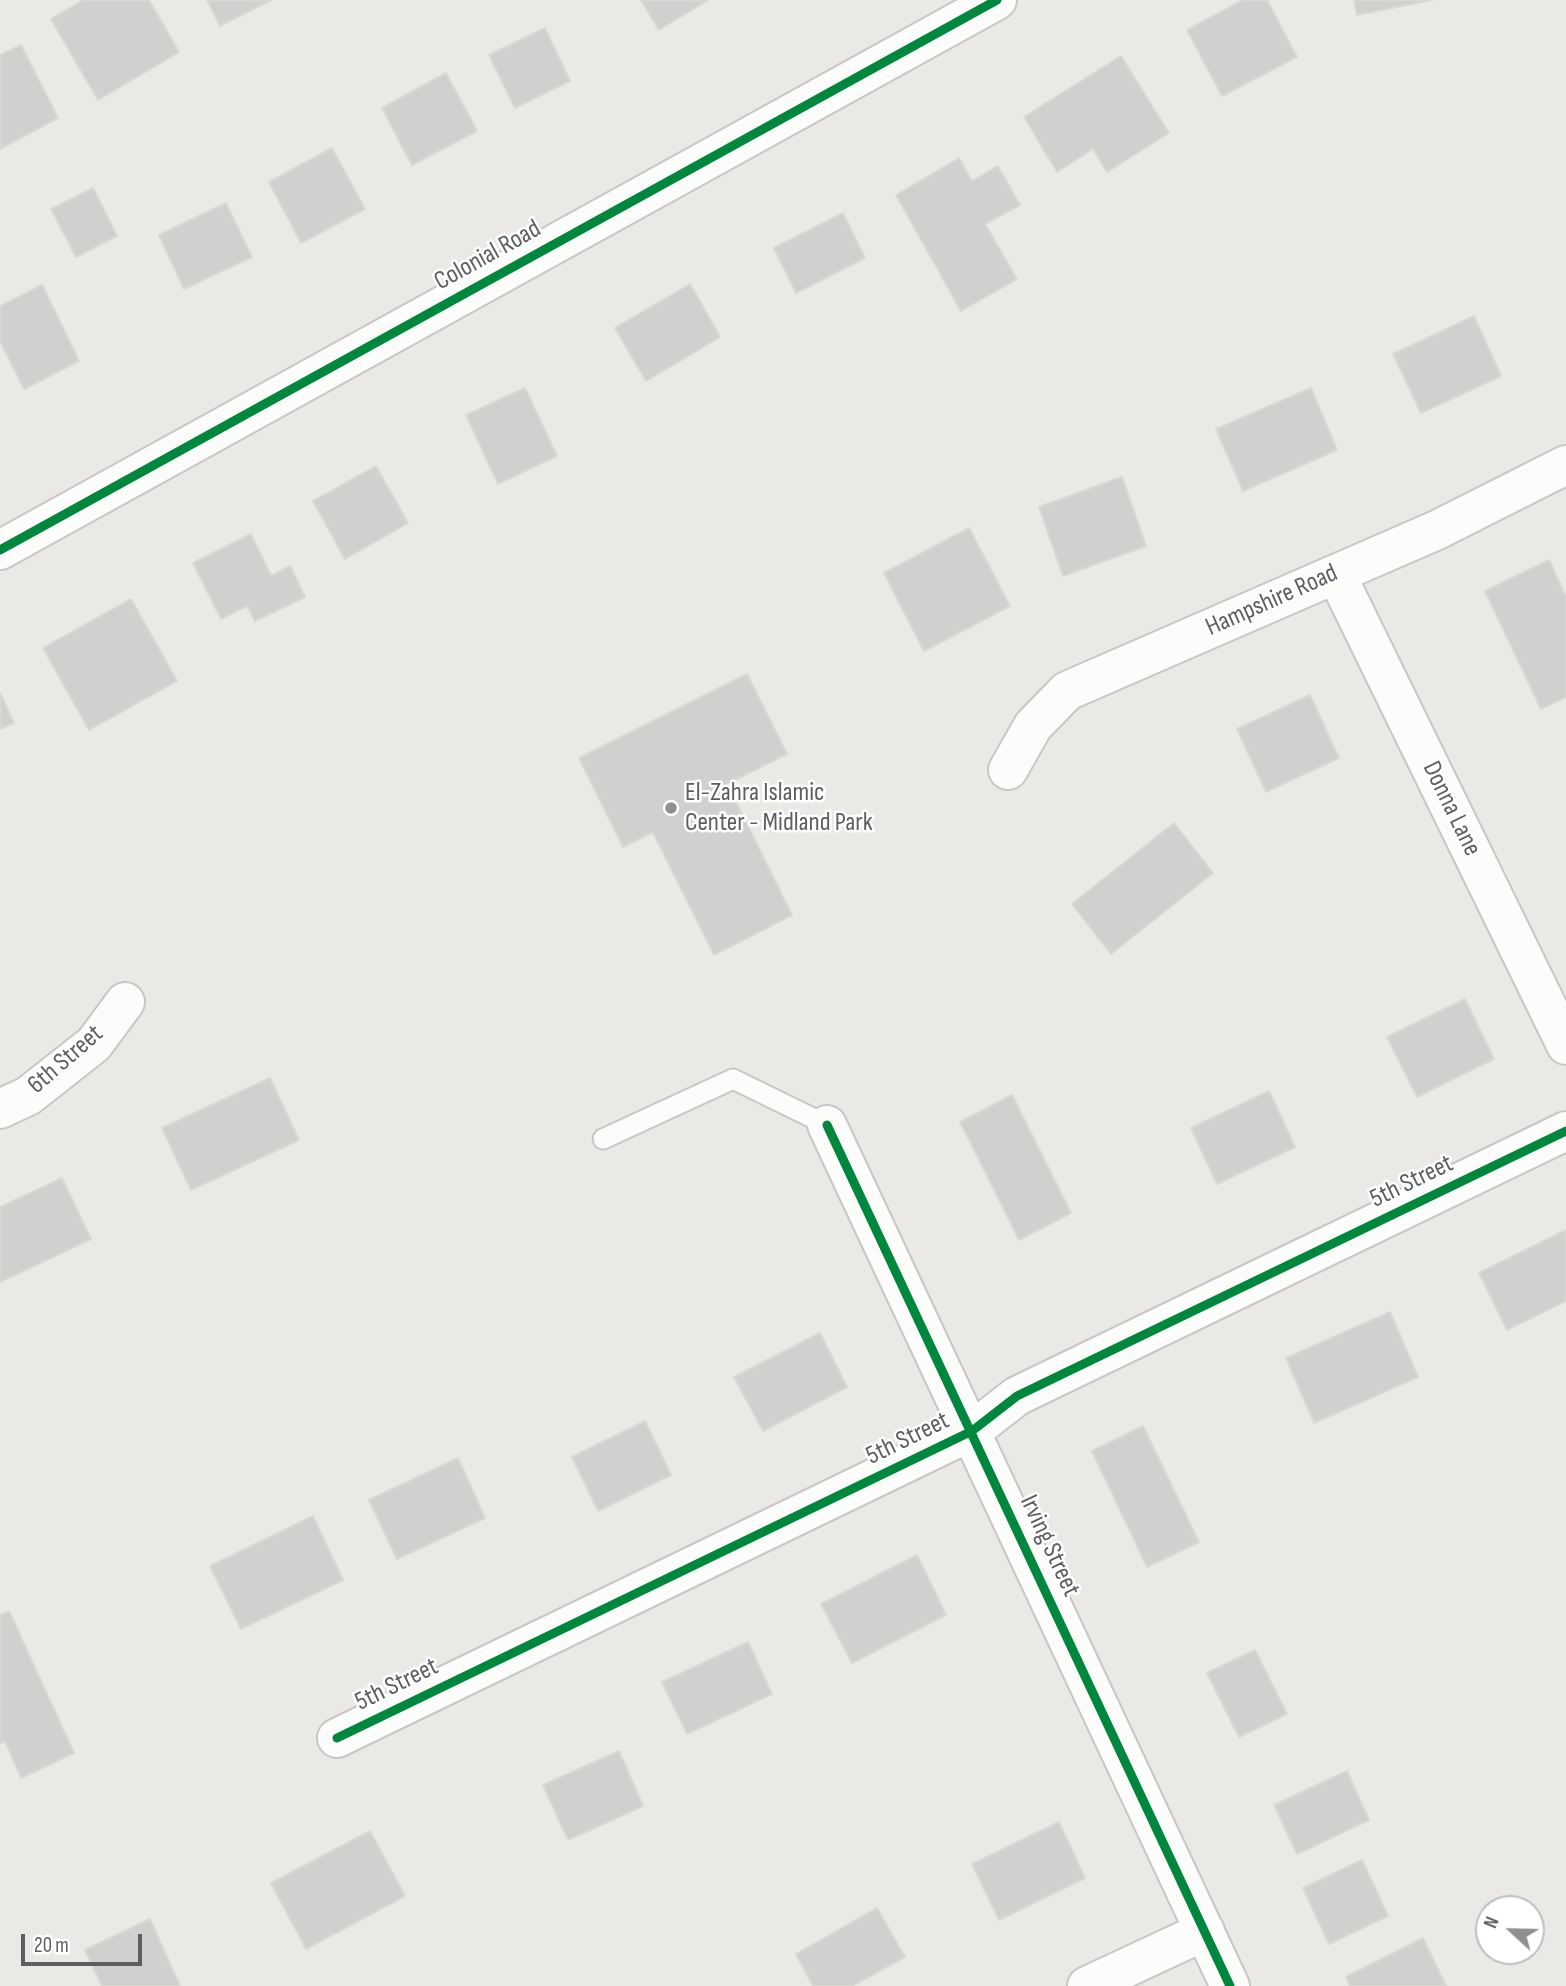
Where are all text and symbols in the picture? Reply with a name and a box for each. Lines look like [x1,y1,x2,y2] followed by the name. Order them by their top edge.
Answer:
[429,214,547,298] street label: Colonial Road
[1201,558,1343,644] street label: Hampshire Road
[1415,757,1487,861] street label: Donna Lane
[685,777,873,838] place label: El-Zahra Islamic Center - Midland Park
[663,800,679,816] marker: El-Zahra Islamic Center - Midland Park
[22,1019,110,1101] street label: 6th Street
[1365,1149,1459,1215] street label: 5th Street
[861,1406,955,1472] street label: 5th Street
[1012,1490,1086,1602] street label: Irving Street
[350,1652,444,1718] street label: 5th Street
[1475,1895,1545,1965] north arrow
[1479,1914,1504,1932] text: N
[24,1920,145,1964] scale bar
[34,1933,69,1958] text: 20 m

